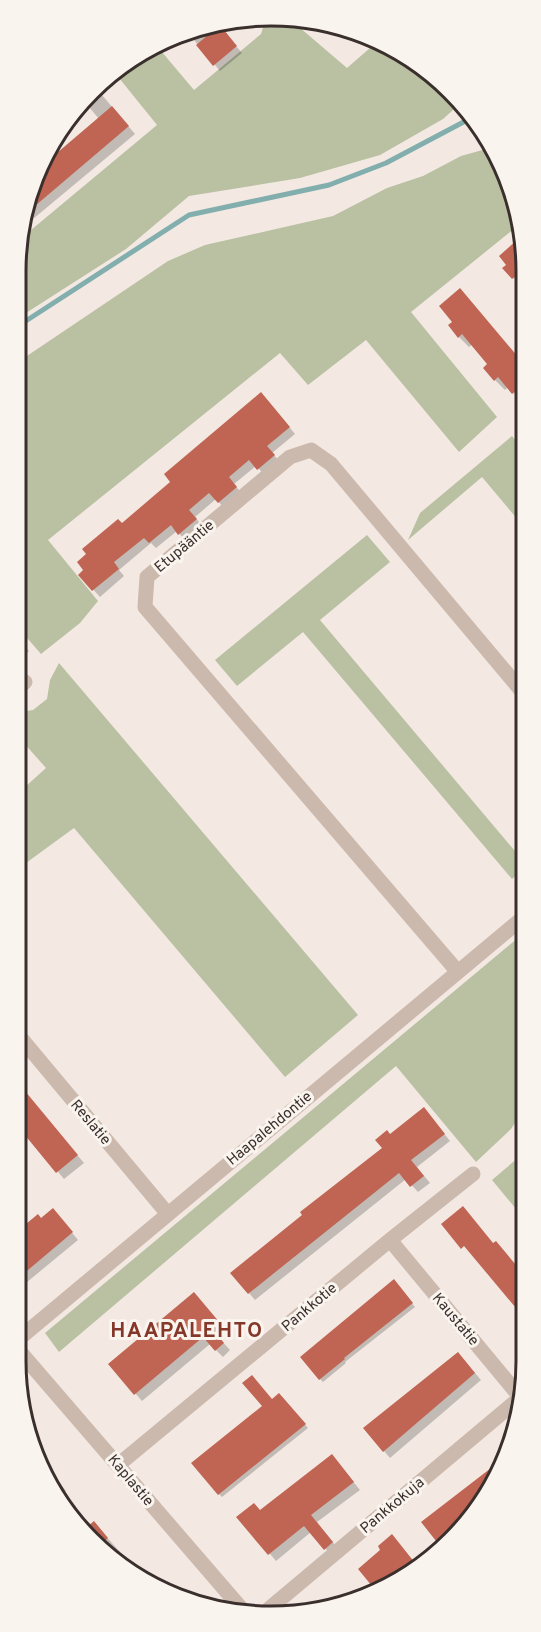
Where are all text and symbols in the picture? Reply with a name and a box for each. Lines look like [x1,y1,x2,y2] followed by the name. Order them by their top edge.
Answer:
[151,517,219,578] street label: Etupääntie
[223,1088,316,1170] street label: Haapalehdontie
[65,1096,114,1150] street label: Reslatie
[278,1279,342,1337] street label: Pankkotie
[427,1290,482,1350] street label: Kaustatie
[110,1318,264,1345] district label: HAAPALEHTO
[103,1451,157,1511] street label: Kaplastie
[357,1474,429,1538] street label: Pankkokuja

